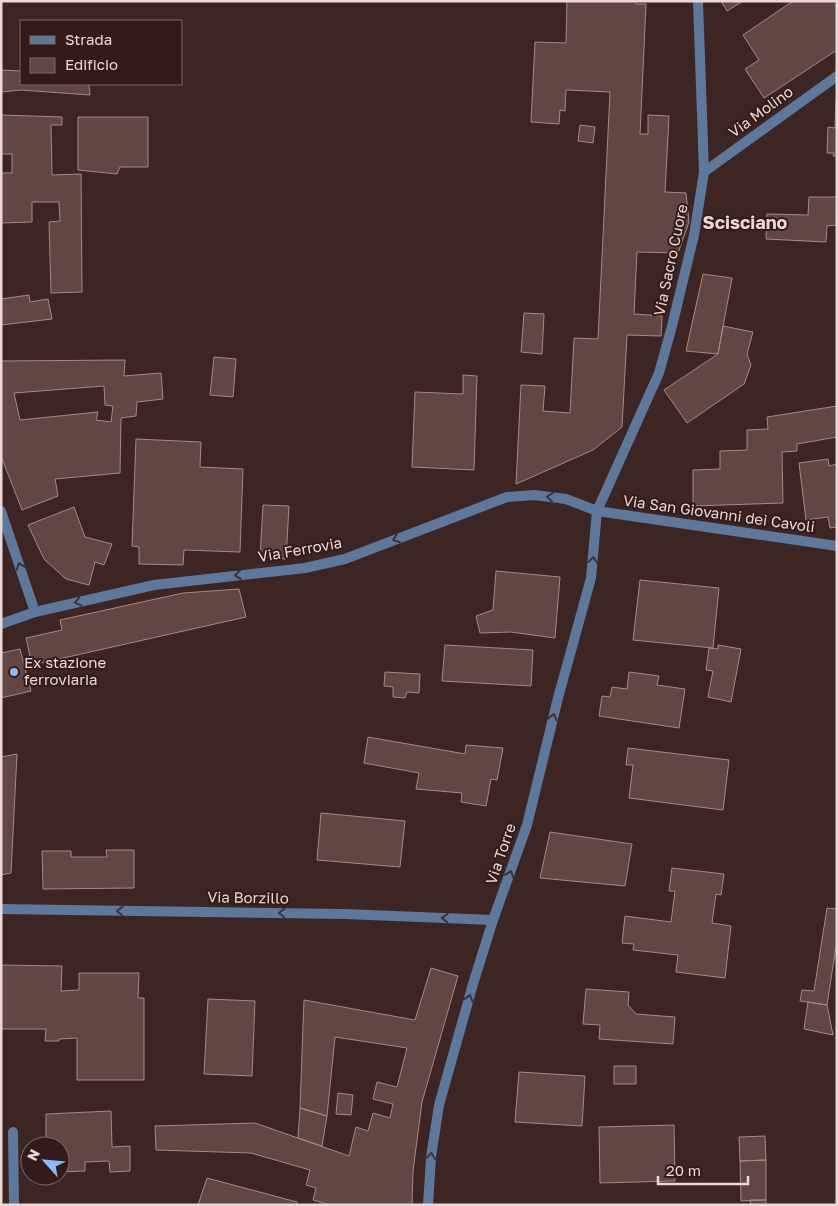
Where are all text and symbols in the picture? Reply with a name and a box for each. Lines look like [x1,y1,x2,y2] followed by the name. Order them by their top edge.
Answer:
[20,20,182,85] legend
[65,30,112,48] text: Strada
[65,55,118,73] text: Edificio
[725,82,796,141] street label: Via Molino
[649,202,691,317] street label: Via Sacro Cuore
[703,211,788,233] district label: Scisciano
[622,491,816,535] street label: Via San Giovanni dei Cavoli
[546,492,554,503] one-way arrow
[256,533,343,565] street label: Via Ferrovia
[392,533,401,544] one-way arrow
[587,556,598,564] one-way arrow
[15,562,25,570] one-way arrow
[234,569,242,580] one-way arrow
[74,596,83,607] one-way arrow
[24,653,106,688] place label: Ex stazione ferroviaria
[8,666,20,678] marker: Ex stazione ferroviaria
[547,713,558,722] one-way arrow
[481,820,519,887] street label: Via Torre
[504,870,514,878] one-way arrow
[207,887,289,907] street label: Via Borzillo
[116,905,124,916] one-way arrow
[278,908,286,918] one-way arrow
[440,913,448,923] one-way arrow
[463,994,474,1003] one-way arrow
[20,1136,70,1186] north arrow
[23,1146,43,1163] text: N
[425,1152,436,1160] one-way arrow
[658,1154,748,1186] scale bar
[666,1161,701,1179] text: 20 m

